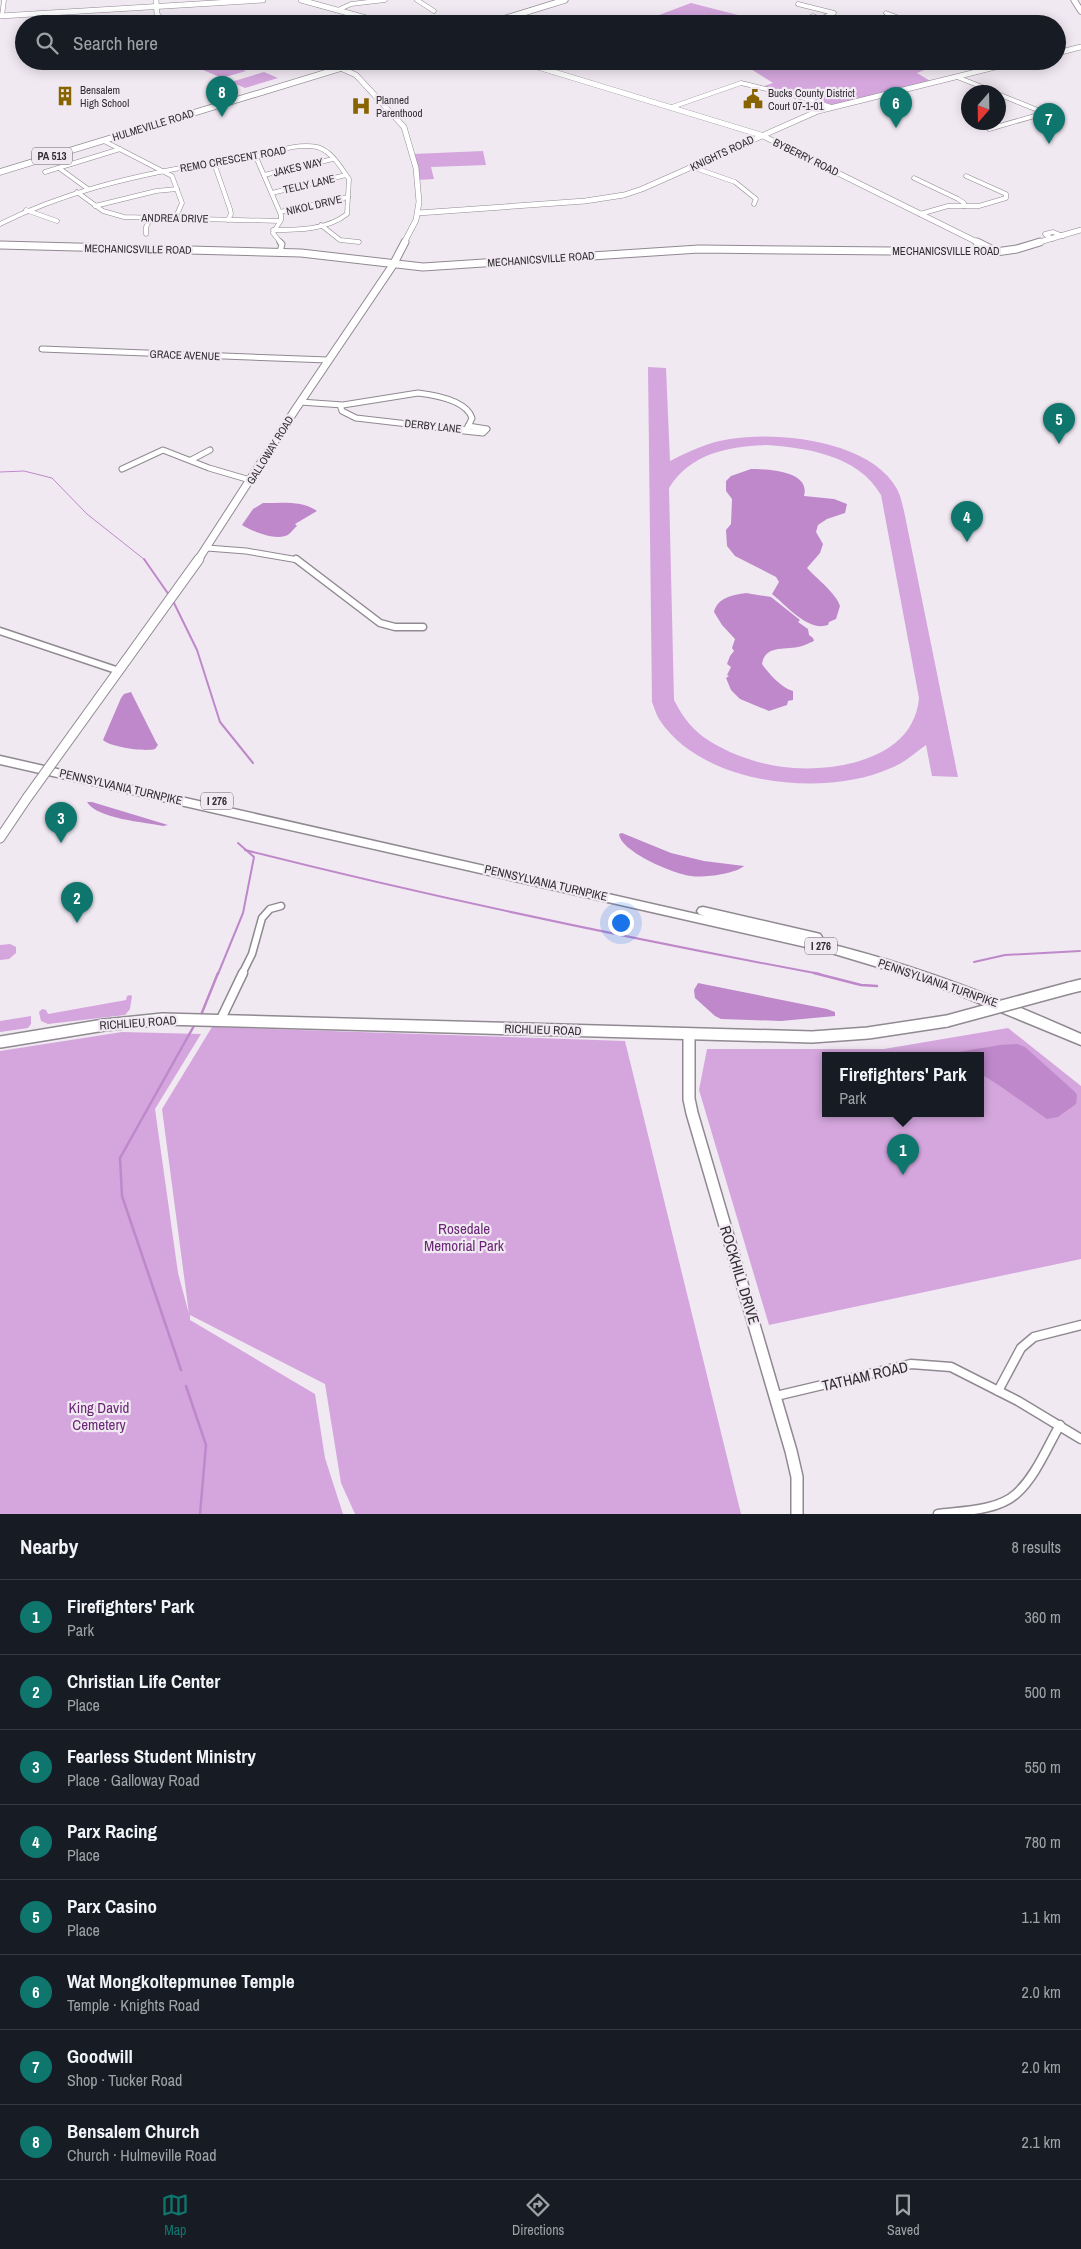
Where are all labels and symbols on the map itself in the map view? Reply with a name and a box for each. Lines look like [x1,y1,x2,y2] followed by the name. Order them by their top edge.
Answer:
[206,76,238,117] pin: 8
[80,83,129,110] place label: Bensalem High School
[54,85,76,107] building icon: Bensalem High School
[961,85,1006,130] north arrow
[768,86,855,113] place label: Bucks County District Court 07-1-01
[880,87,912,128] pin: 6
[742,88,764,110] public building icon: Bucks County District Court 07-1-01
[376,93,423,120] place label: Planned Parenthood
[350,95,372,117] hospital icon: Planned Parenthood
[1033,103,1065,144] pin: 7
[110,106,196,144] street label: HULMEVILLE ROAD
[688,132,756,174] street label: KNIGHTS ROAD
[771,135,841,179] street label: BYBERRY ROAD
[179,143,287,175] street label: REMO CRESCENT ROAD
[32,148,72,164] road number: PA 513
[272,154,324,180] street label: JAKES WAY
[282,171,336,197] street label: TELLY LANE
[285,192,343,218] street label: NIKOL DRIVE
[140,210,209,226] street label: ANDREA DRIVE
[84,241,192,257] street label: MECHANICSVILLE ROAD
[892,244,1000,258] street label: MECHANICSVILLE ROAD
[487,248,595,270] street label: MECHANICSVILLE ROAD
[150,347,220,363] street label: GRACE AVENUE
[1043,403,1075,444] pin: 5
[243,413,297,487] street label: GALLOWAY ROAD
[404,416,462,436] street label: DERBY LANE
[951,501,983,542] pin: 4
[58,765,184,809] street label: PENNSYLVANIA TURNPIKE
[201,792,233,809] road number: I 276
[45,802,77,843] pin: 3
[483,861,609,905] street label: PENNSYLVANIA TURNPIKE
[61,882,93,923] pin: 2
[608,910,634,936] your location
[805,938,837,954] road number: I 276
[876,955,1000,1011] street label: PENNSYLVANIA TURNPIKE
[99,1012,177,1034] street label: RICHLIEU ROAD
[504,1021,582,1039] street label: RICHLIEU ROAD
[887,1134,919,1175] pin: 1
[424,1218,505,1256] park label: Rosedale Memorial Park
[715,1223,765,1327] street label: ROCKHILL DRIVE
[820,1356,910,1396] street label: TATHAM ROAD
[69,1397,129,1435] park label: King David Cemetery

